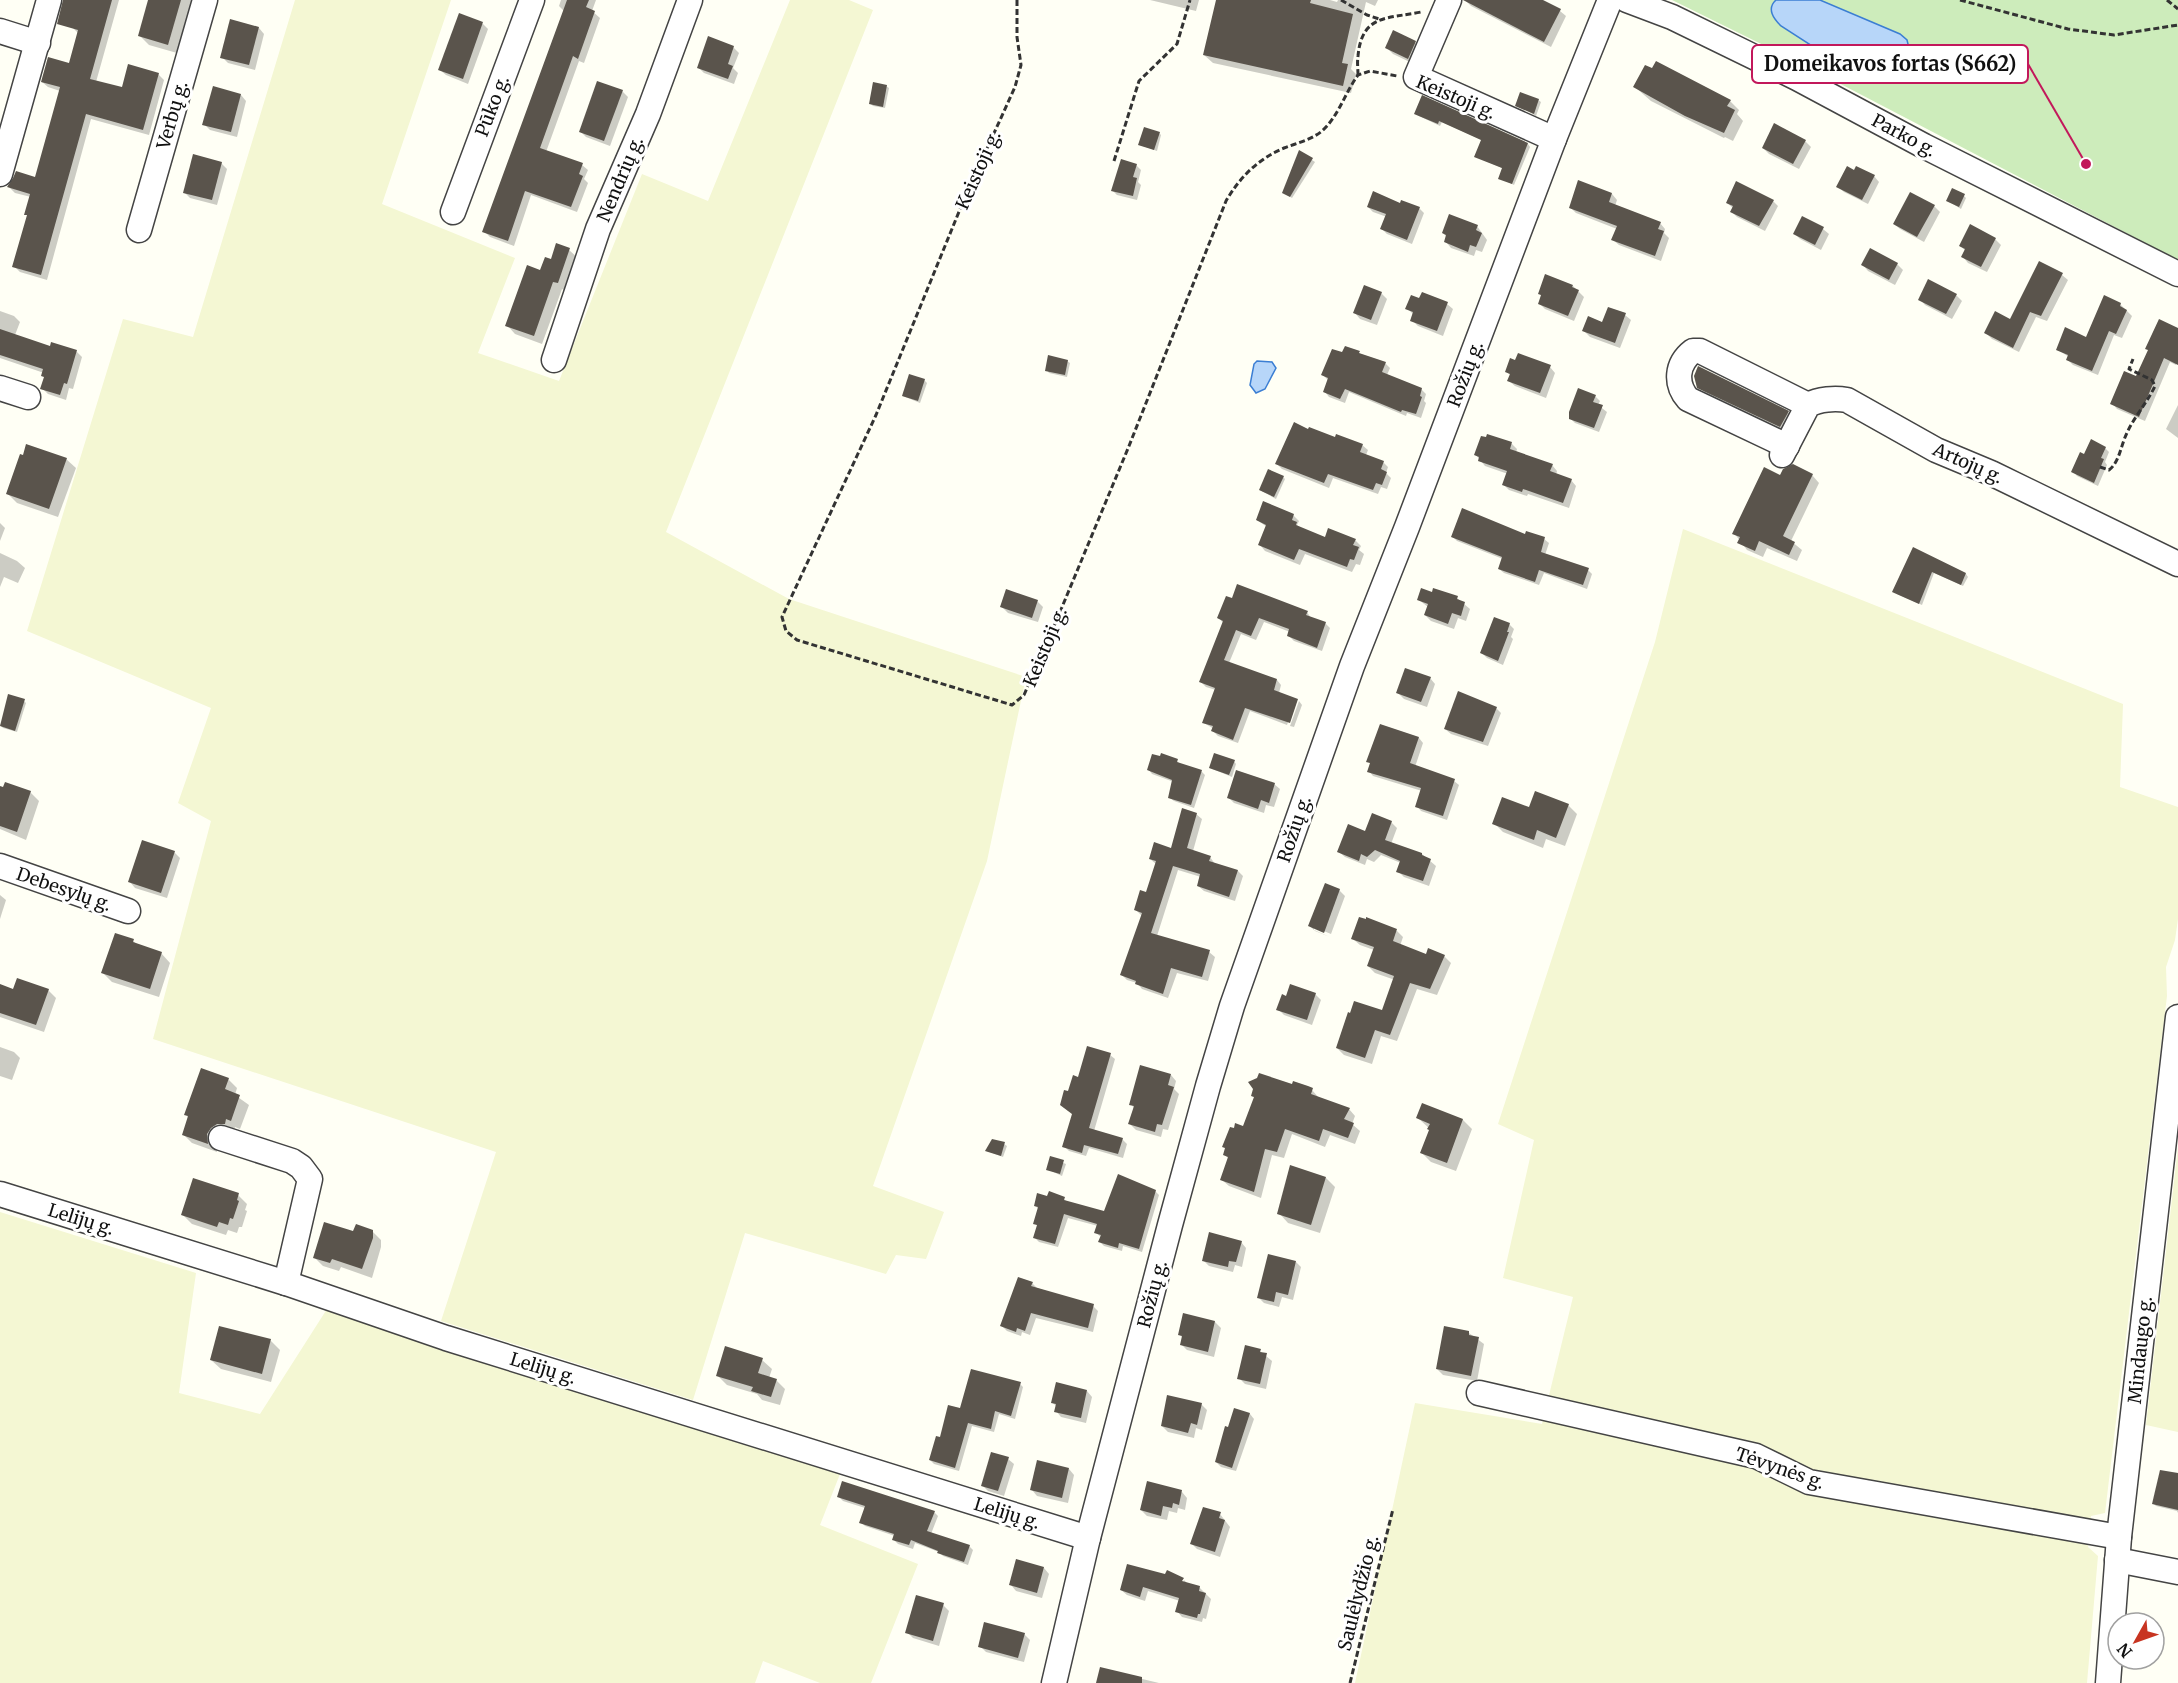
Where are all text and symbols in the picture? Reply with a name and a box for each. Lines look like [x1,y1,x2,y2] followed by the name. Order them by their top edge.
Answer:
[1752,45,2028,83] callout: Domeikavos fortas (S662)
[1764,51,2016,76] text: Domeikavos fortas (S662)
[1413,70,1499,124] street label: Keistoji g.
[470,72,514,140] street label: Pūko g.
[151,78,193,153] street label: Verbų g.
[1868,109,1940,161] street label: Parko g.
[950,127,1006,213] street label: Keistoji g.
[592,133,648,225] street label: Nendrių g.
[1442,338,1488,410] street label: Rožių g.
[1929,437,2006,489] street label: Artojų g.
[1018,604,1072,690] street label: Keistoji g.
[1272,793,1316,865] street label: Rožių g.
[13,862,115,916] street label: Debesylų g.
[45,1198,117,1240] street label: Lelijų g.
[1132,1258,1172,1330] street label: Rožių g.
[2123,1295,2157,1405] street label: Mindaugo g.
[507,1347,579,1389] street label: Lelijų g.
[1732,1442,1828,1494] street label: Tėvynės g.
[971,1492,1043,1534] street label: Lelijų g.
[1333,1533,1383,1653] street label: Saulėlydžio g.
[2106,1611,2166,1671] north arrow
[2113,1639,2136,1662] text: N

